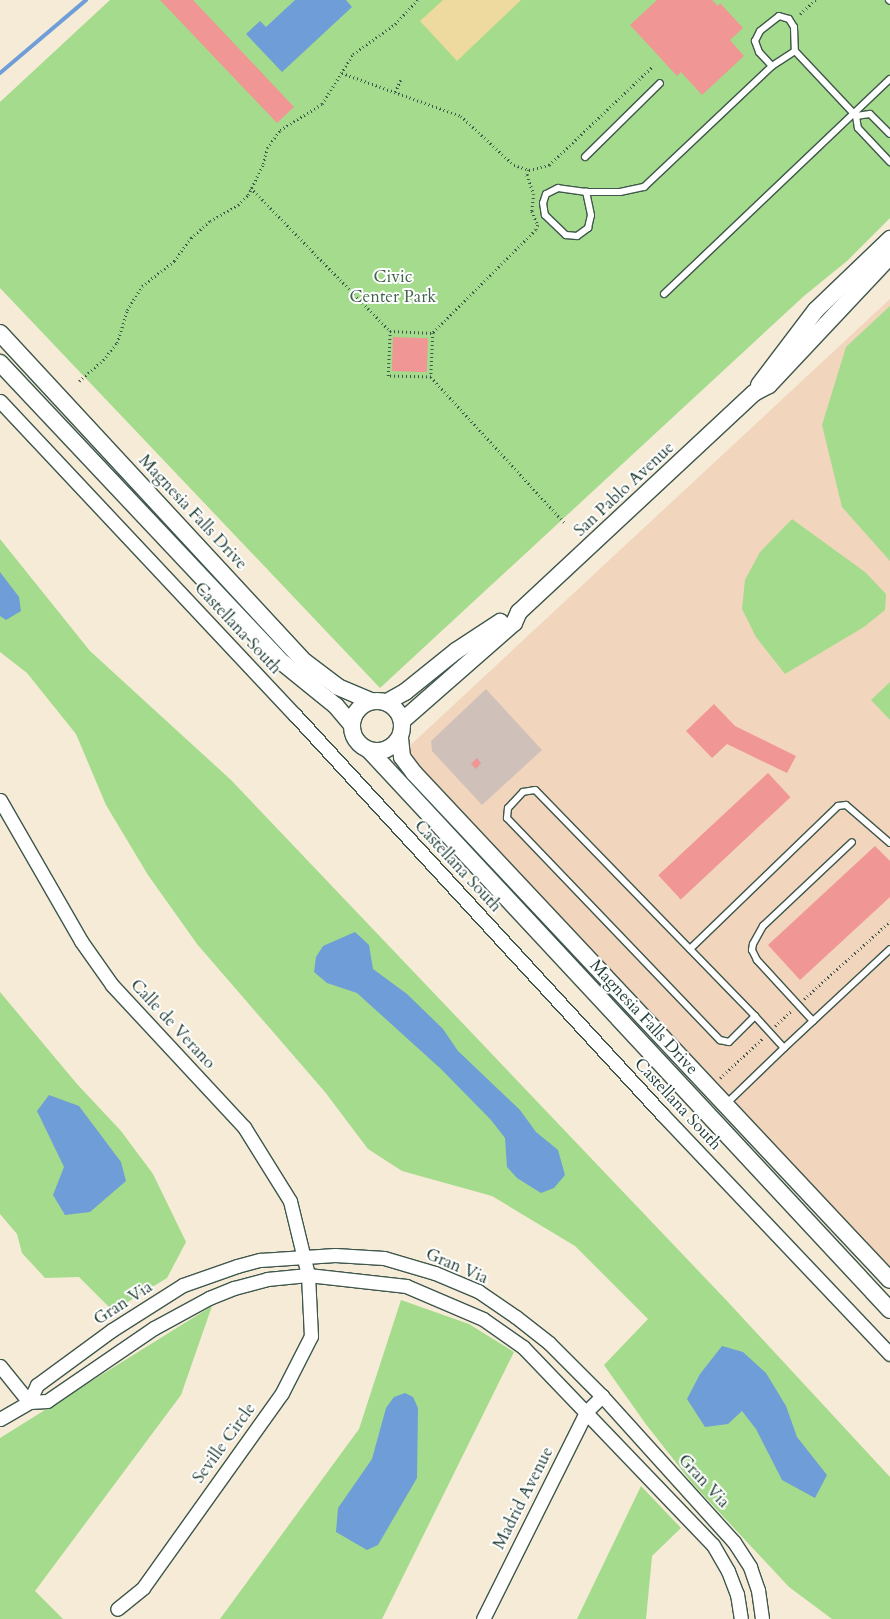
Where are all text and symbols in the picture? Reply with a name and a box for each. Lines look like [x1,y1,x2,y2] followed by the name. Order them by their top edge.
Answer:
[350,267,436,307] park label: Civic Center Park
[570,437,678,541] street label: San Pablo Avenue
[134,450,252,574] street label: Magnesia Falls Drive
[190,578,286,678] street label: Castellana South
[410,816,506,916] street label: Castellana South
[585,955,703,1079] street label: Magnesia Falls Drive
[126,975,220,1073] street label: Calle de Verano
[630,1054,726,1154] street label: Castellana South
[423,1244,491,1288] street label: Gran Via
[90,1277,156,1329] street label: Gran Via
[188,1399,260,1487] street label: Seville Circle
[488,1443,558,1553] street label: Madrid Avenue
[674,1450,734,1512] street label: Gran Via

